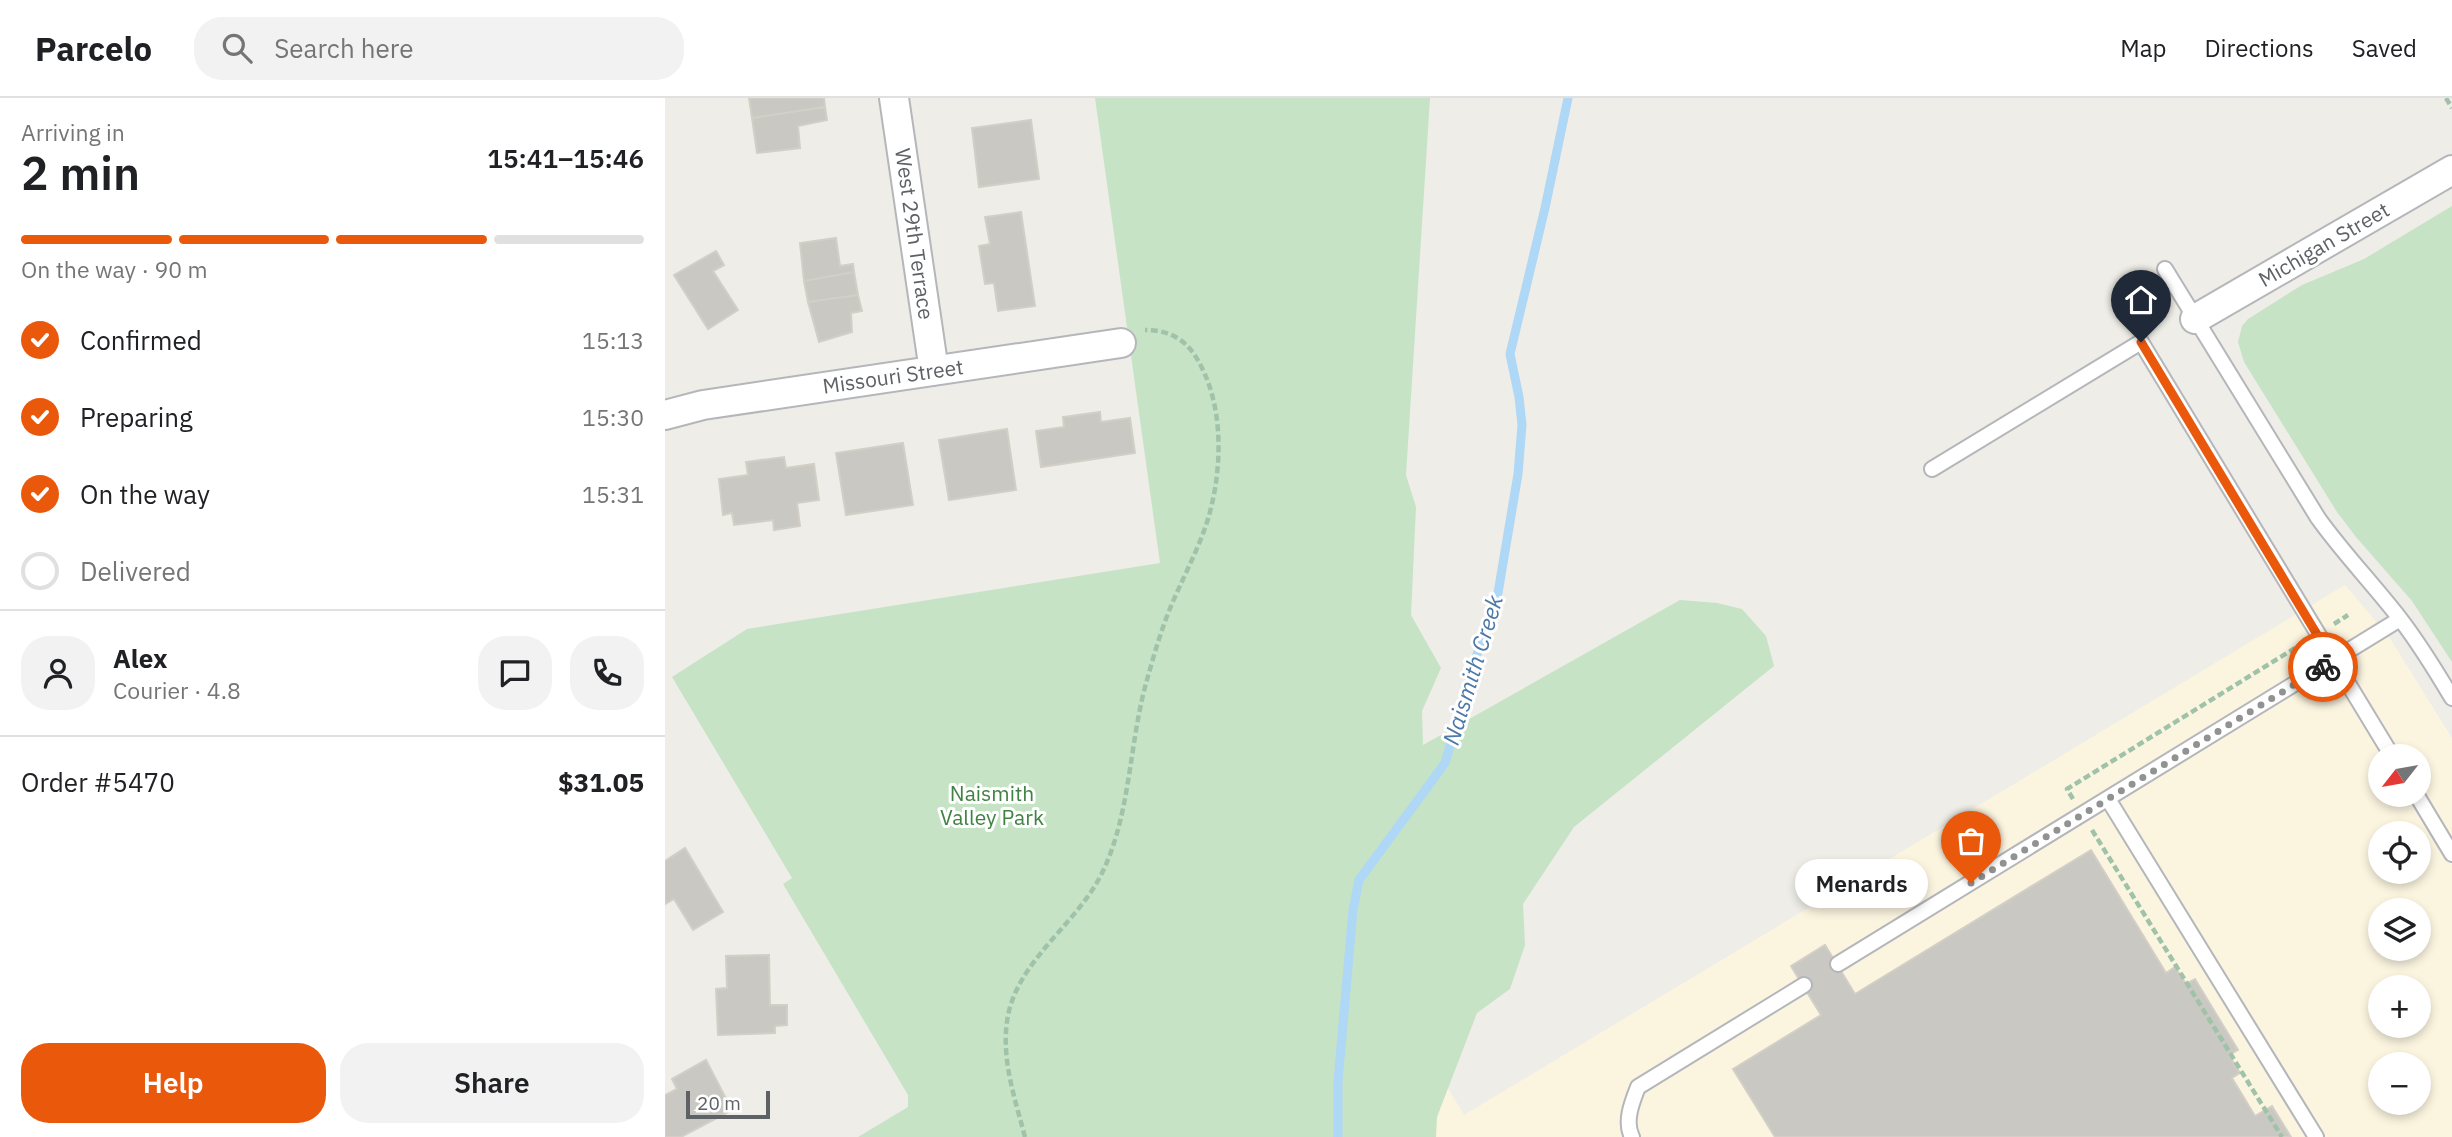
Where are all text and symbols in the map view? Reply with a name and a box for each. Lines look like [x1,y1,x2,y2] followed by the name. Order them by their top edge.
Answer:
[194,17,684,80] search box
[35,27,152,70] text: Parcelo
[218,29,256,67] icon: search
[274,31,414,65] text: Search here
[2120,32,2166,64] text: Map
[2204,32,2314,64] text: Directions
[2352,32,2417,64] text: Saved
[21,117,125,147] text: Arriving in
[487,141,644,175] text: 15:41–15:46
[21,143,140,203] text: 2 min
[889,147,941,321] street label: West 29th Terrace
[2253,195,2394,293] street label: Michigan Street
[21,254,208,284] text: On the way · 90 m
[2111,270,2171,342] pin
[2122,281,2160,319] icon: home
[21,321,59,359] icon: check
[80,323,202,357] text: Confirmed
[582,325,644,355] text: 15:13
[821,352,965,400] street label: Missouri Street
[21,398,59,436] icon: check
[80,400,193,434] text: Preparing
[582,402,644,432] text: 15:30
[21,475,59,513] icon: check
[80,477,210,511] text: On the way
[582,479,644,509] text: 15:31
[80,554,191,588] text: Delivered
[1435,590,1509,748] water label: Naismith Creek
[2288,632,2358,702] courier
[21,636,95,710] button: person
[478,636,552,710] button: chat
[570,636,644,710] button: phone
[113,641,167,675] text: Alex
[2304,648,2342,686] icon: bike
[113,675,241,705] text: Courier · 4.8
[2368,744,2431,807] north arrow
[2368,744,2431,1115] map controls
[21,765,175,799] text: Order #5470
[558,765,644,799] text: $31.05
[940,779,1044,831] park label: Naismith Valley Park
[1941,811,2001,883] pin
[2368,821,2431,884] button: locate
[1952,822,1990,860] icon: bag
[1796,858,1929,908] callout: Menards
[1815,868,1908,898] text: Menards
[2368,898,2431,961] button: layers
[2368,975,2431,1038] button: +
[21,1043,326,1123] button: Help
[340,1043,644,1123] button: Share
[2368,1052,2431,1115] button: −
[686,1088,770,1120] scale bar
[697,1091,741,1115] text: 20 m

